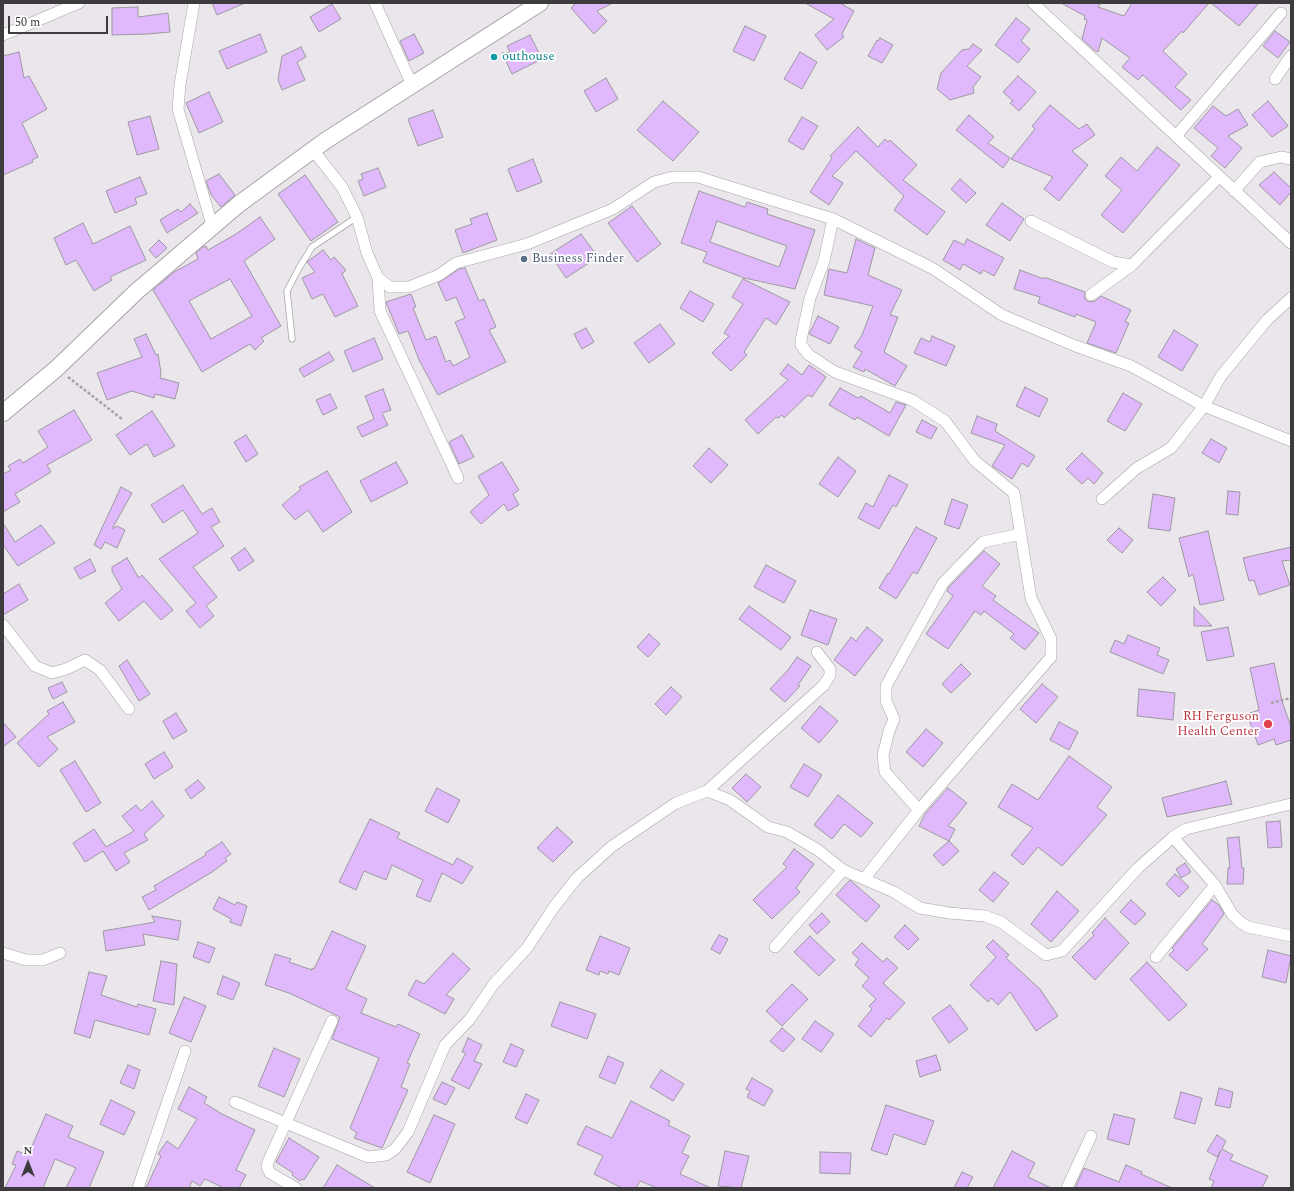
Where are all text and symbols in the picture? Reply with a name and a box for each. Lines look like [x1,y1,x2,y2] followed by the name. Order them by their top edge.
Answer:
[10,8,110,34] scale bar
[15,13,40,32] text: 50 m
[502,49,555,65] place label: outhouse
[489,52,499,62] marker: outhouse
[532,251,624,267] place label: Business Finder
[519,254,529,264] marker: Business Finder
[1177,709,1259,740] place label: RH Ferguson Health Center
[1262,718,1274,730] marker: RH Ferguson Health Center
[24,1142,32,1159] text: N
[8,1143,48,1183] north arrow

